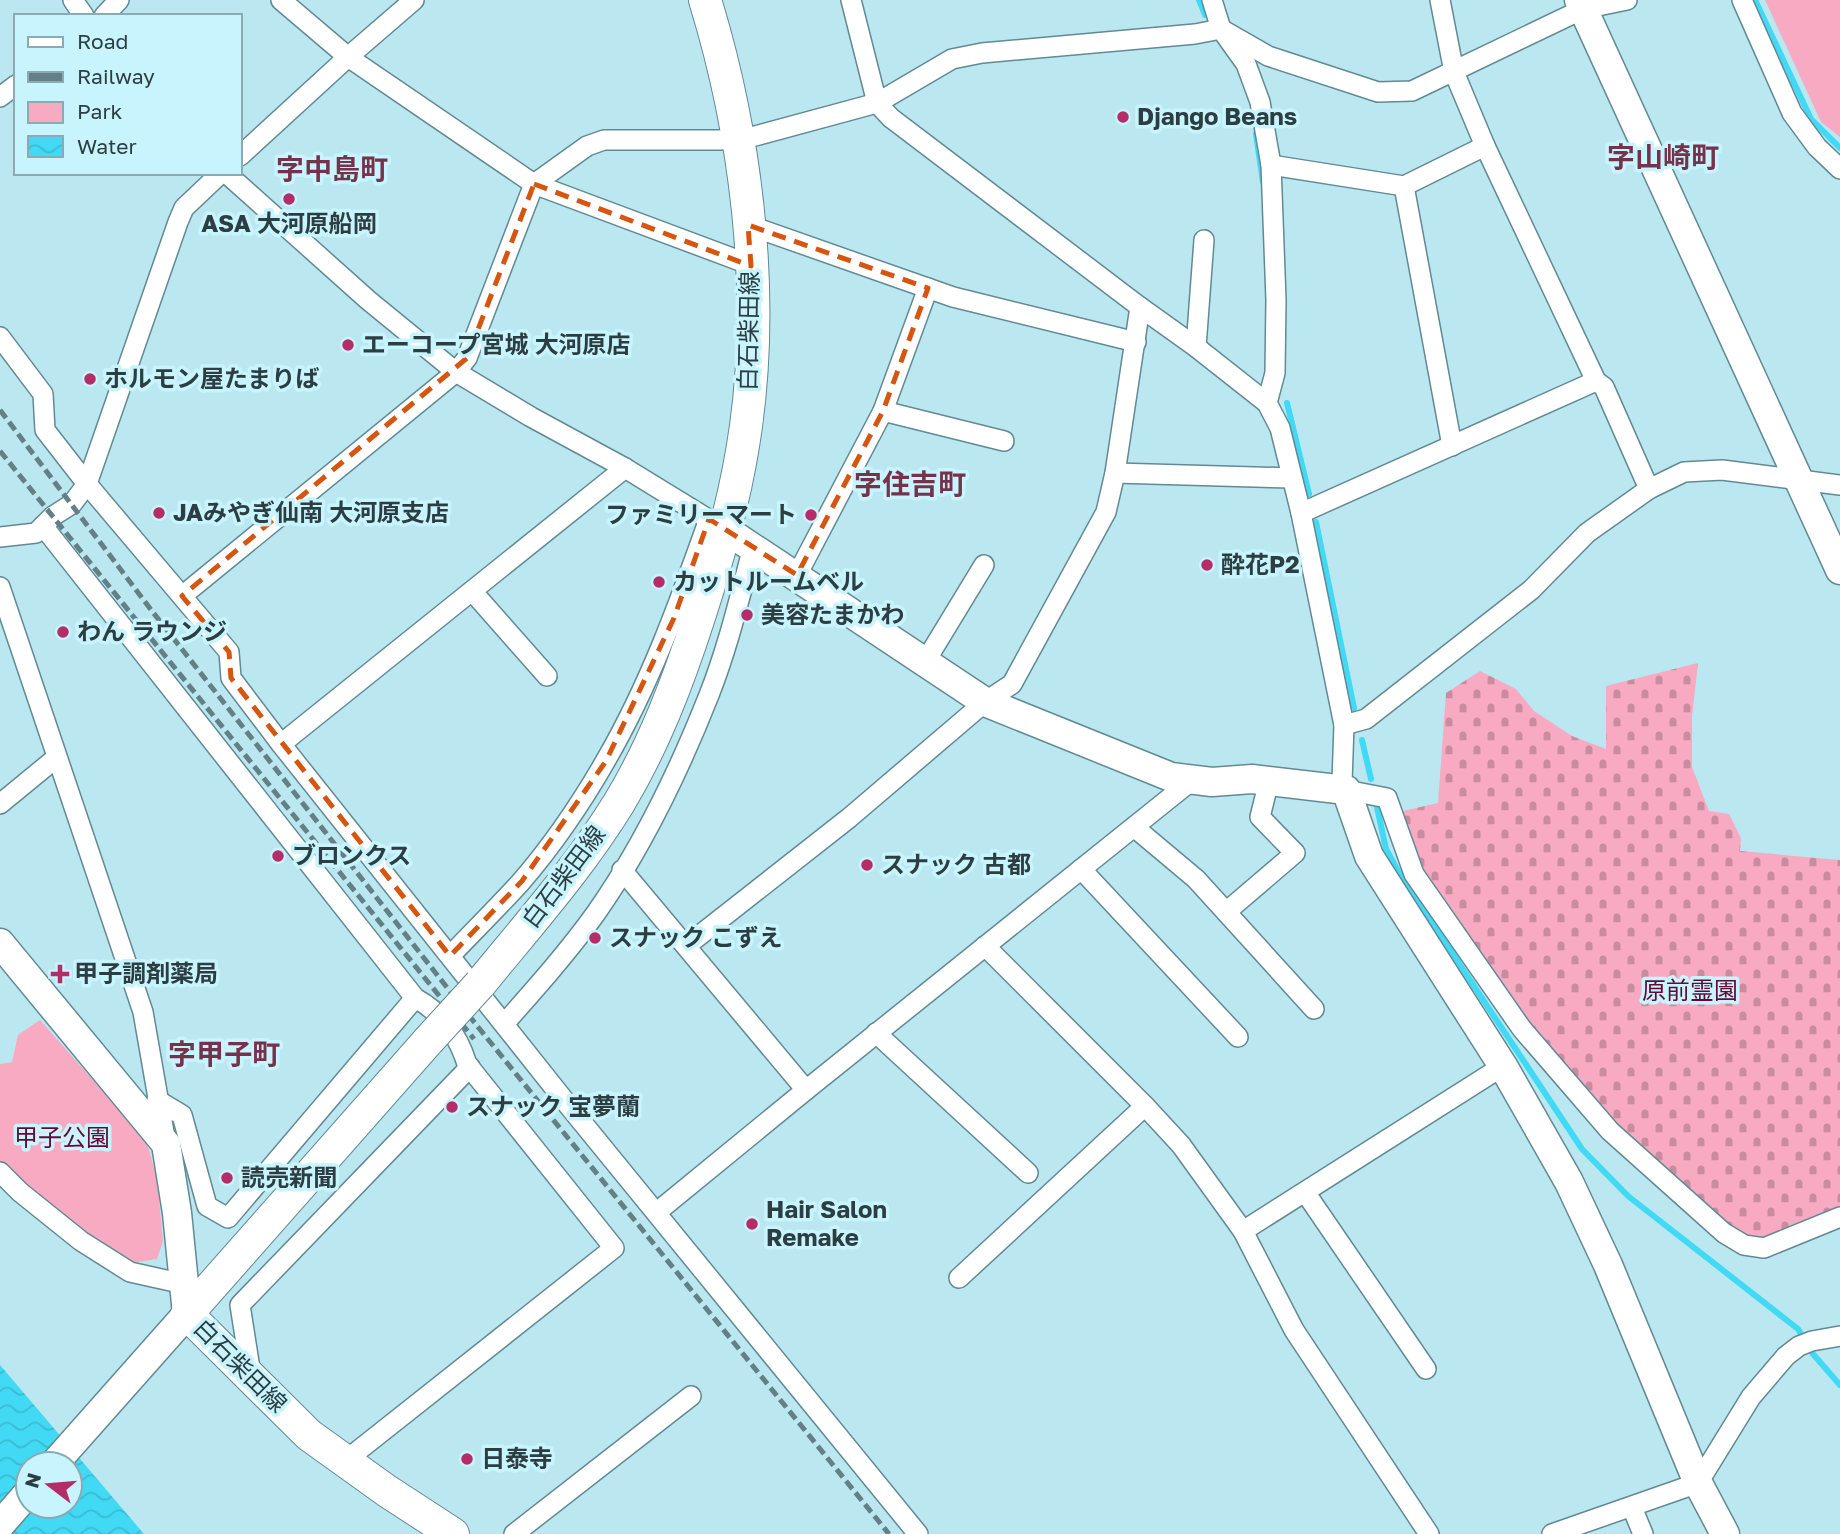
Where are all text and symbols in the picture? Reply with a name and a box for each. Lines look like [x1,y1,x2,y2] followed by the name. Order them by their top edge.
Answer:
[14,14,242,175] legend
[77,28,128,54] text: Road
[77,63,155,89] text: Railway
[77,98,123,124] text: Park
[1137,101,1297,130] place label: Django Beans
[1115,109,1131,125] marker: Django Beans
[77,133,137,159] text: Water
[1607,140,1719,173] district label: 字山崎町
[276,152,388,185] district label: 字中島町
[281,191,297,207] marker: ASA 大河原船岡
[201,208,377,237] place label: ASA 大河原船岡
[732,271,763,391] street label: 白石柴田線
[362,329,631,358] place label: エーコープ宮城 大河原店
[340,337,356,353] marker: エーコープ宮城 大河原店
[104,363,319,392] place label: ホルモン屋たまりば
[82,371,98,387] marker: ホルモン屋たまりば
[854,467,966,500] district label: 字住吉町
[173,497,449,526] place label: JAみやぎ仙南 大河原支店
[605,499,797,528] place label: ファミリーマート
[151,505,167,521] marker: JAみやぎ仙南 大河原支店
[803,507,819,523] marker: ファミリーマート
[1221,549,1300,578] place label: 酔花P2
[1199,557,1215,573] marker: 酔花P2
[673,566,864,595] place label: カットルームベル
[651,574,667,590] marker: カットルームベル
[761,599,904,628] place label: 美容たまかわ
[739,607,755,623] marker: 美容たまかわ
[77,616,227,645] place label: わん ラウンジ
[55,624,71,640] marker: わん ラウンジ
[515,819,610,933] street label: 白石柴田線
[292,840,411,869] place label: ブロンクス
[270,848,286,864] marker: ブロンクス
[881,849,1031,878] place label: スナック 古都
[859,857,875,873] marker: スナック 古都
[609,922,783,951] place label: スナック こずえ
[587,930,603,946] marker: スナック こずえ
[74,958,218,987] place label: 甲子調剤薬局
[52,966,68,982] marker: 甲子調剤薬局
[1642,975,1738,1004] park label: 原前霊園
[168,1037,280,1070] district label: 字甲子町
[466,1091,640,1120] place label: スナック 宝夢蘭
[444,1099,460,1115] marker: スナック 宝夢蘭
[14,1122,110,1151] park label: 甲子公園
[241,1162,337,1191] place label: 読売新聞
[219,1170,235,1186] marker: 読売新聞
[766,1194,887,1251] place label: Hair Salon Remake
[744,1216,760,1232] marker: Hair Salon Remake
[188,1312,294,1418] street label: 白石柴田線
[481,1443,553,1472] place label: 日泰寺
[14,1450,84,1520] north arrow
[459,1451,475,1467] marker: 日泰寺
[19,1470,45,1490] text: N

